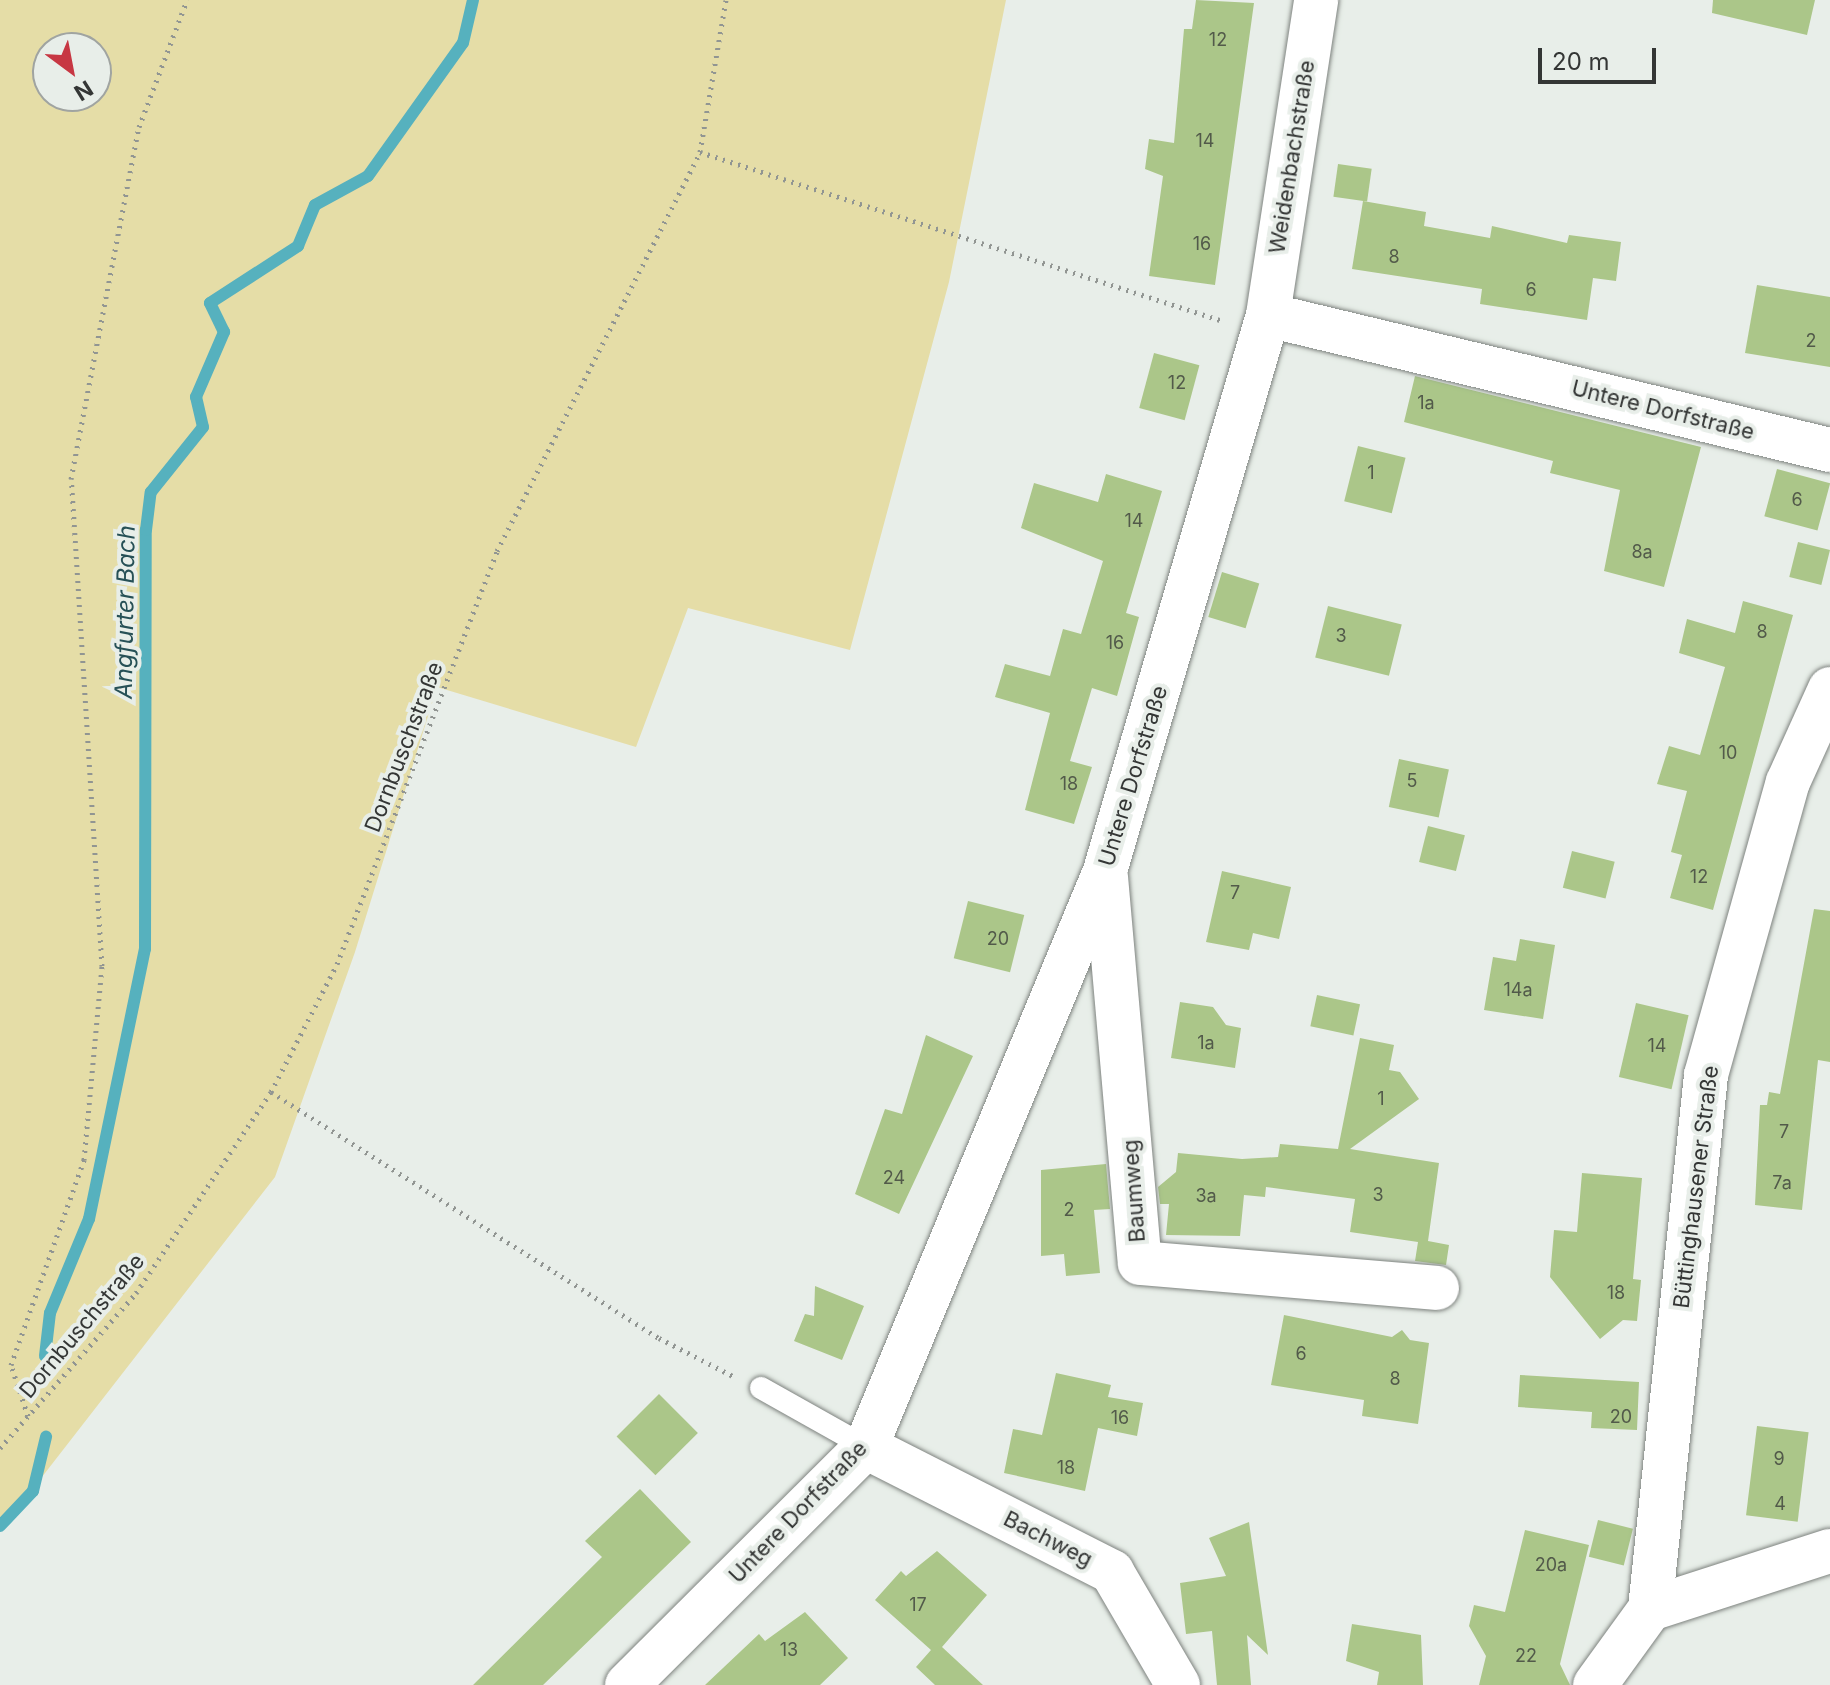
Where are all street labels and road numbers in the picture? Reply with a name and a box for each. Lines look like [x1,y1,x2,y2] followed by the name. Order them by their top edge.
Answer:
[1264,58,1320,256] street label: Weidenbachstraße
[1569,375,1757,445] street label: Untere Dorfstraße
[359,658,449,836] street label: Dornbuschstraße
[1093,683,1173,869] street label: Untere Dorfstraße
[1668,1064,1724,1310] street label: Büttinghausener Straße
[1117,1139,1151,1243] street label: Baumweg
[14,1248,150,1404] street label: Dornbuschstraße
[723,1435,873,1589] street label: Untere Dorfstraße
[999,1505,1097,1573] street label: Bachweg

